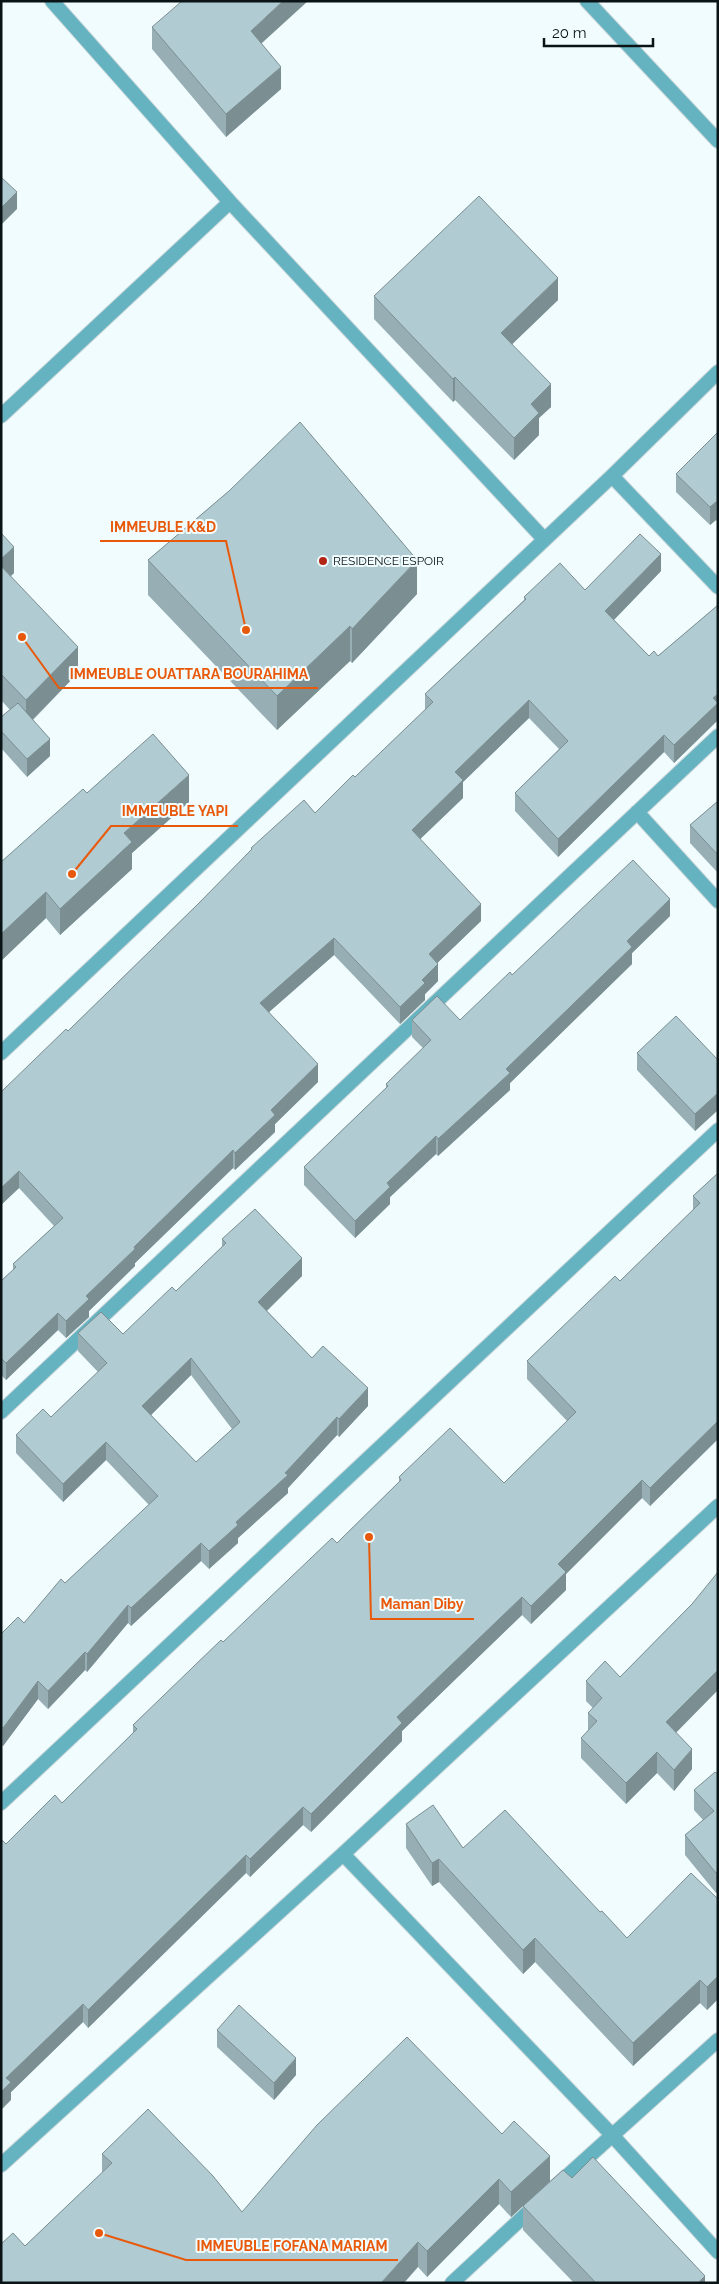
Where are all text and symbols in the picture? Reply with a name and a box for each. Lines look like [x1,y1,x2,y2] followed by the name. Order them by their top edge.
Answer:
[544,15,653,47] scale bar
[552,24,587,42] text: 20 m
[100,512,226,541] callout: IMMEUBLE K&D
[110,519,216,535] text: IMMEUBLE K&D
[333,554,444,568] place label: RESIDENCE ESPOIR
[317,555,329,567] marker: RESIDENCE ESPOIR
[59,659,318,688] callout: IMMEUBLE OUATTARA BOURAHIMA
[70,666,309,682] text: IMMEUBLE OUATTARA BOURAHIMA
[111,797,238,826] callout: IMMEUBLE YAPI
[122,803,228,819] text: IMMEUBLE YAPI
[371,1590,474,1619] callout: Maman Diby
[381,1596,464,1612] text: Maman Diby
[186,2231,398,2260] callout: IMMEUBLE FOFANA MARIAM
[196,2238,388,2254] text: IMMEUBLE FOFANA MARIAM

